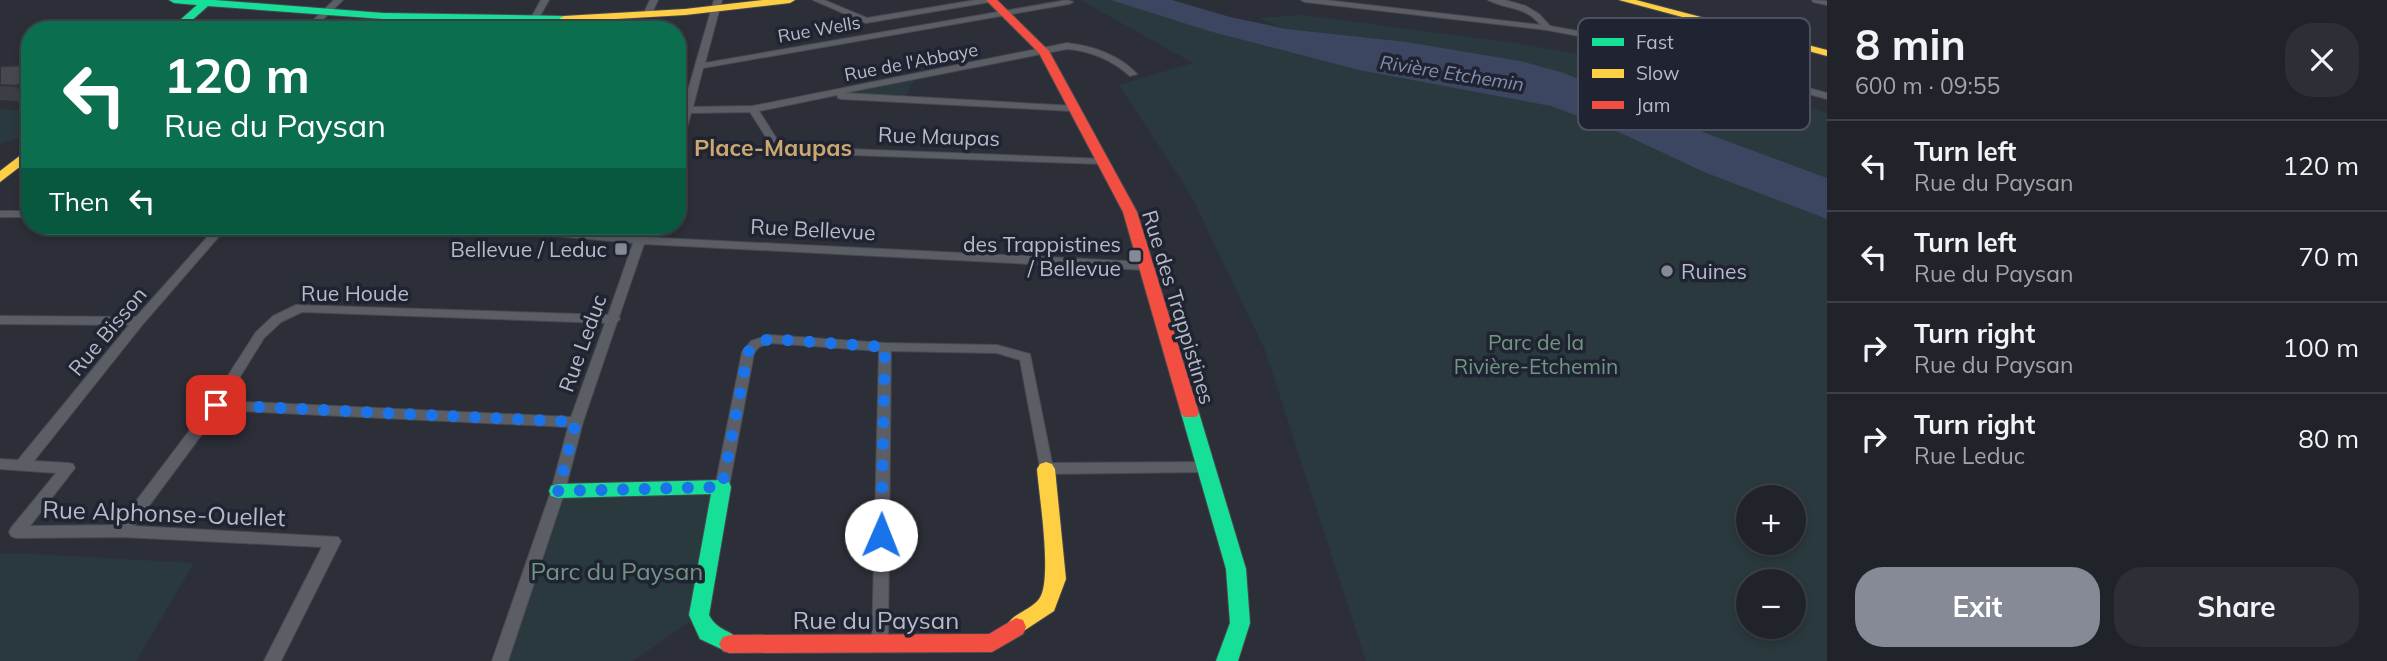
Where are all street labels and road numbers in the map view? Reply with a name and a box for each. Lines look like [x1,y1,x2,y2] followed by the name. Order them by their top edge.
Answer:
[776,10,862,48] street label: Rue Wells
[842,38,980,86] street label: Rue de l'Abbaye
[878,121,1000,151] street label: Rue Maupas
[1137,207,1221,407] street label: Rue des Trappistines
[750,213,876,245] street label: Rue Bellevue
[301,280,409,306] street label: Rue Houde
[62,281,152,381] street label: Rue Bisson
[552,291,612,395] street label: Rue Leduc
[42,494,286,532] street label: Rue Alphonse-Ouellet
[793,605,959,635] street label: Rue du Paysan

